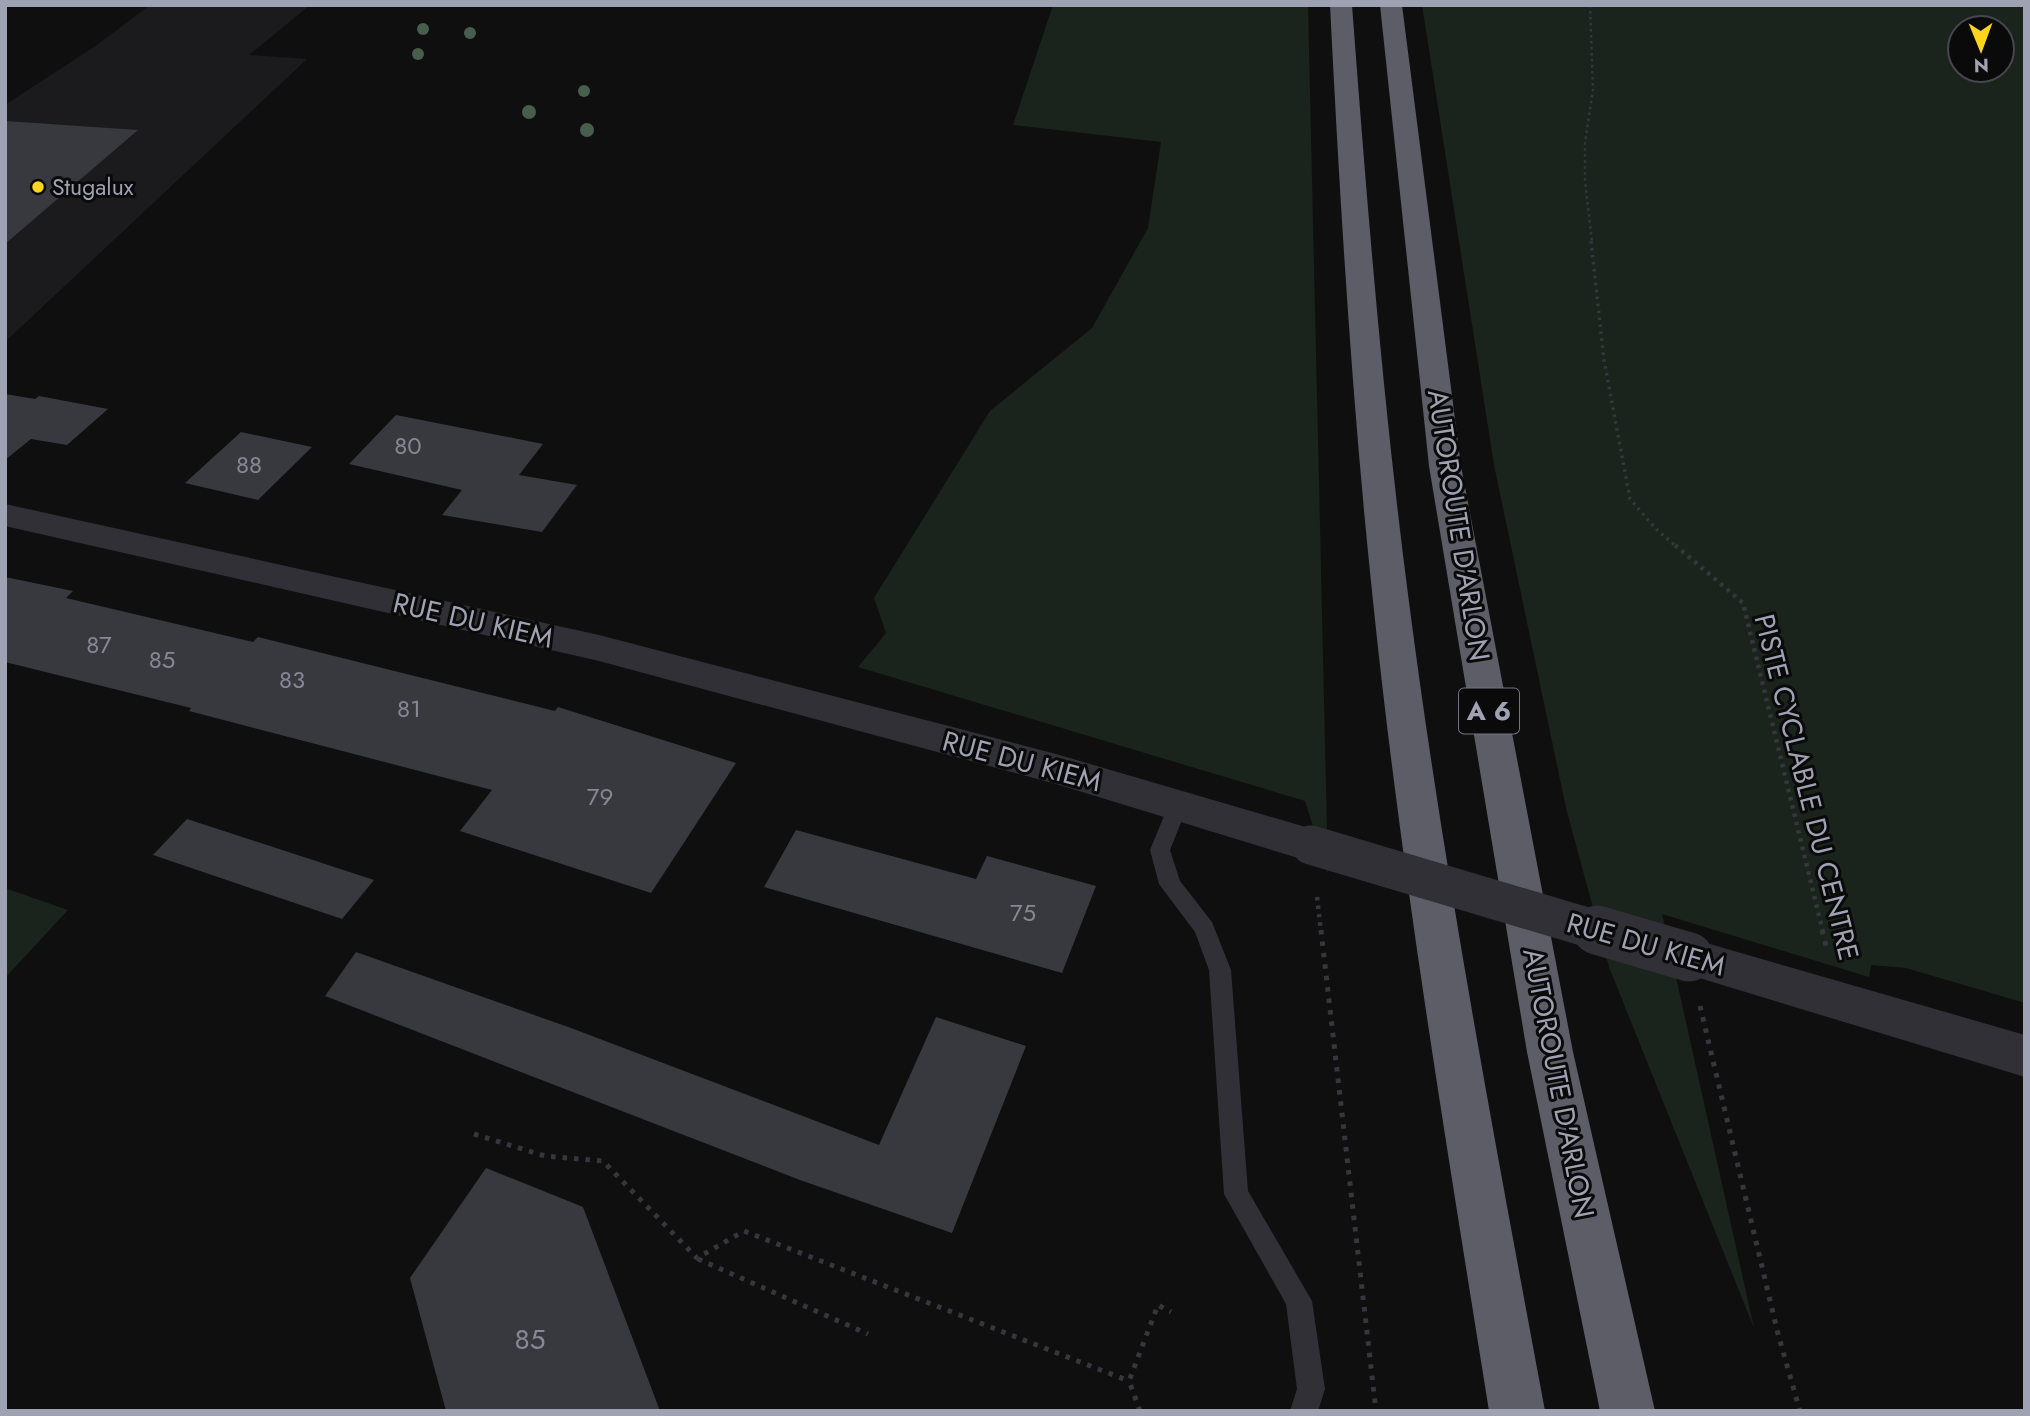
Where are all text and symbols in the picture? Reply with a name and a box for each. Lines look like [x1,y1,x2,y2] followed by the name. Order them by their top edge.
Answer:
[1946,14,2016,84] north arrow
[1974,52,1989,79] text: N
[52,170,134,204] place label: Stugalux
[30,179,46,195] marker: Stugalux
[1417,386,1500,664] street label: AUTOROUTE D'ARLON
[394,428,422,463] house number: 80
[236,447,262,482] house number: 88
[389,582,557,659] street label: RUE DU KIEM
[1744,610,1869,965] street label: PISTE CYCLABLE DU CENTRE
[86,627,112,662] house number: 87
[149,642,175,677] house number: 85
[279,662,305,697] house number: 83
[1459,688,1519,734] road number: A 6
[397,691,421,726] house number: 81
[938,721,1106,802] street label: RUE DU KIEM
[587,779,613,814] house number: 79
[1010,895,1036,930] house number: 75
[1562,902,1730,987] street label: RUE DU KIEM
[1512,944,1605,1222] street label: AUTOROUTE D'ARLON
[514,1319,546,1360] house number: 85

